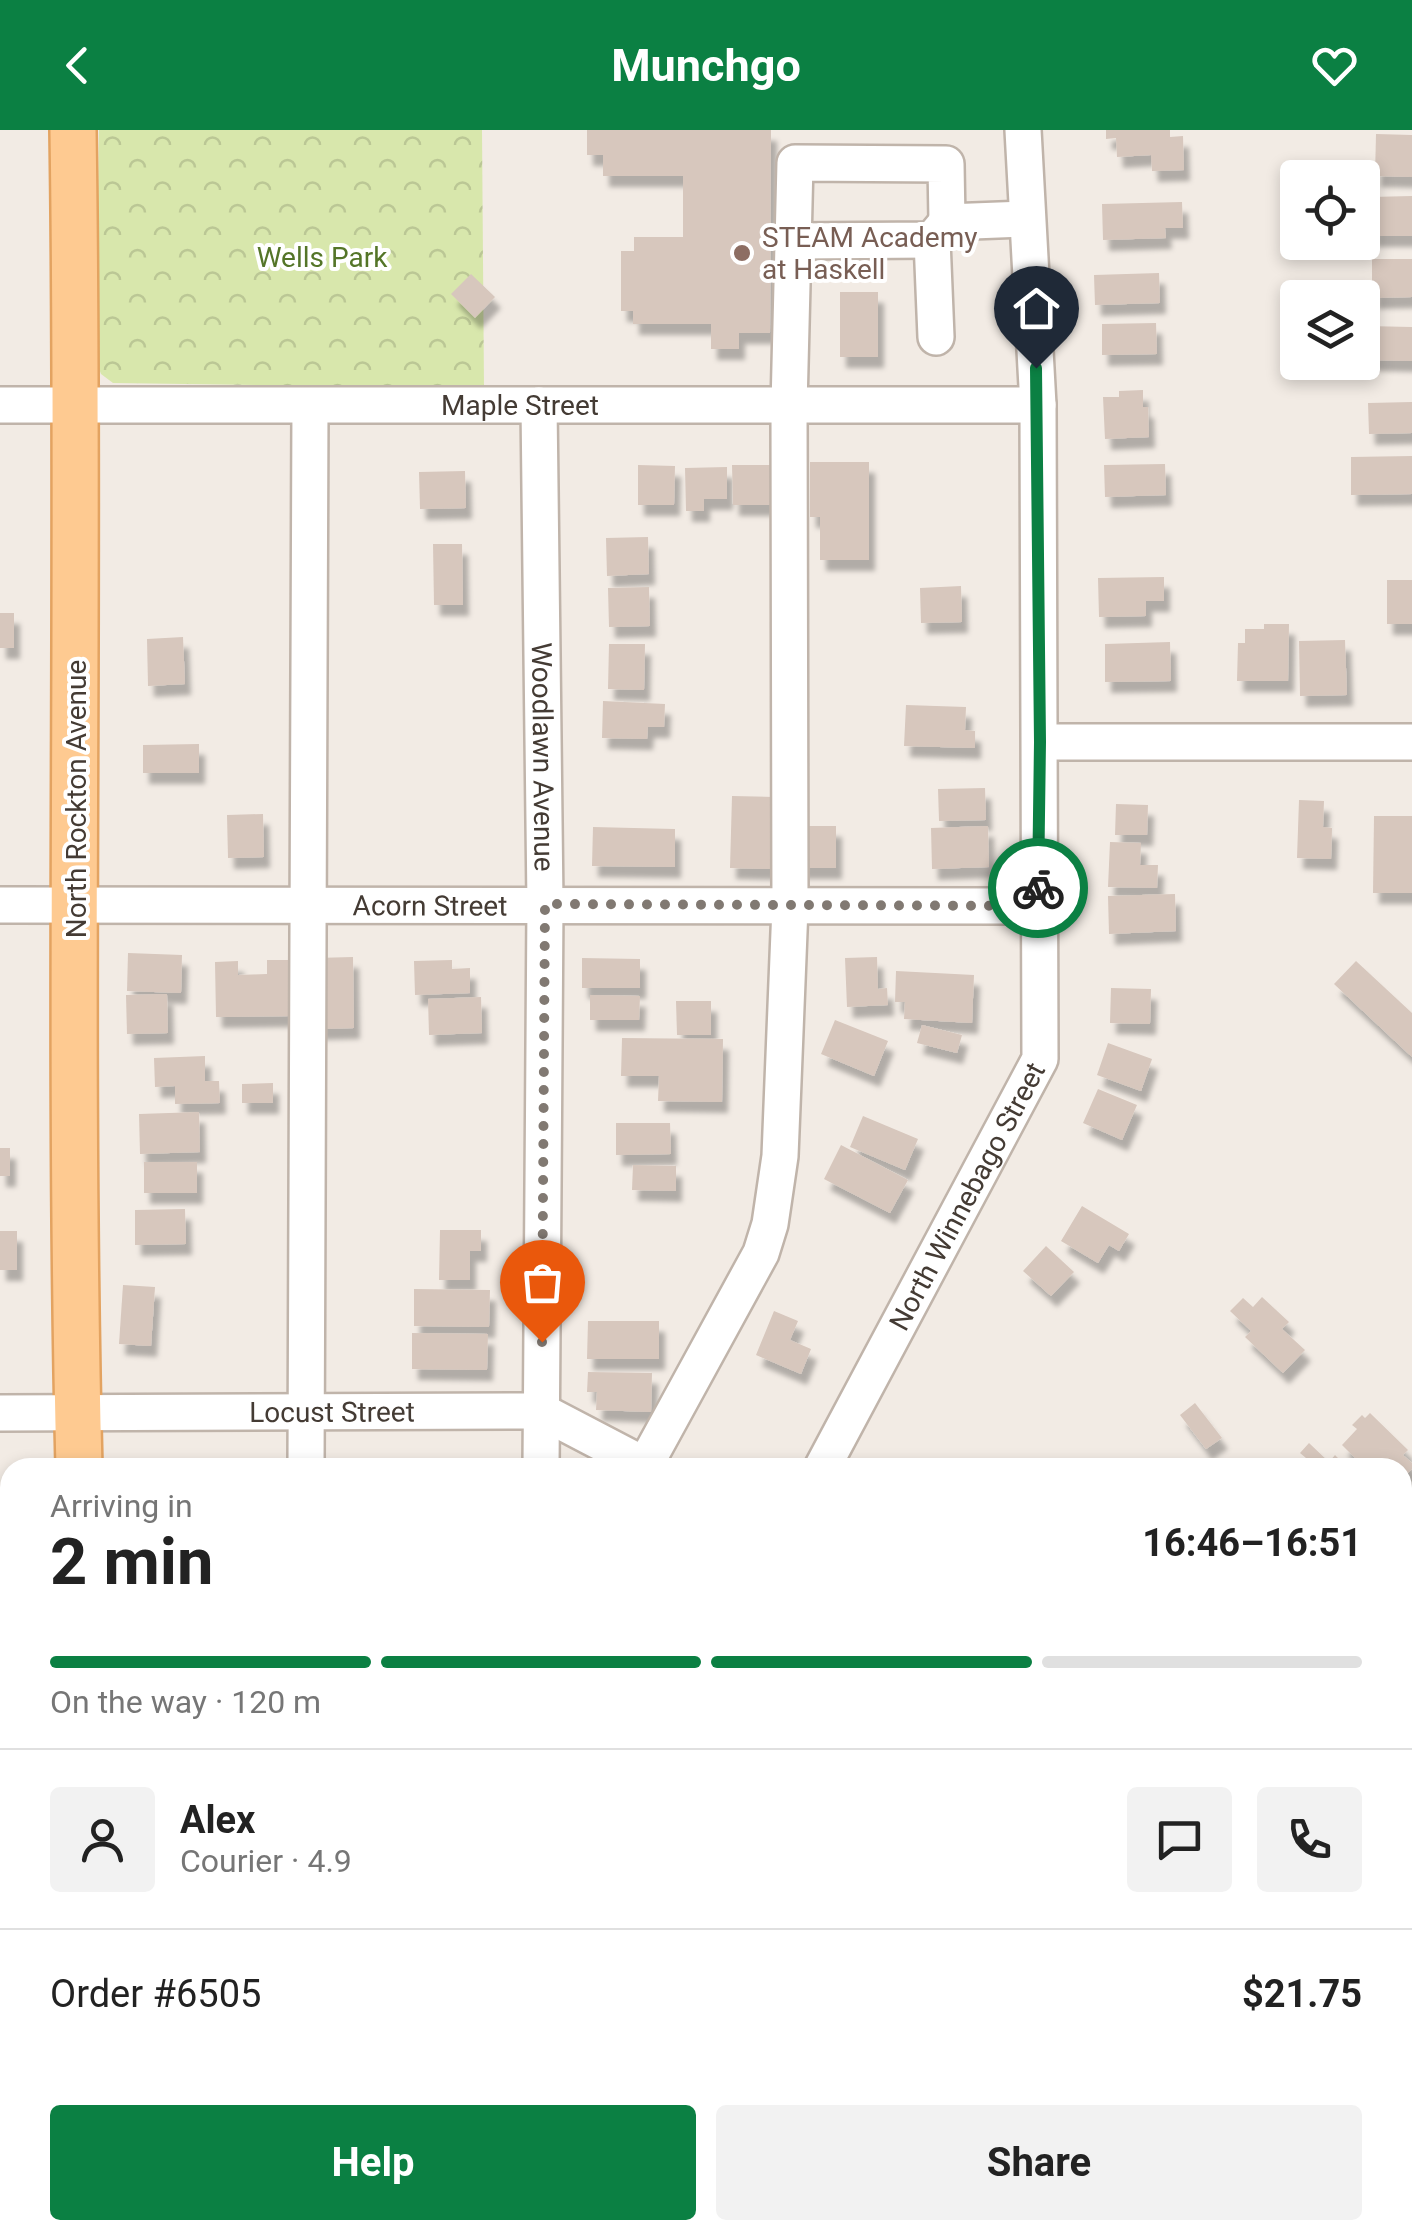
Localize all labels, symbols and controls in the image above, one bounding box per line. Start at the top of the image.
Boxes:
icon: back [50,38,105,93]
icon: heart [1307,38,1362,93]
text: Munchgo [611,39,801,92]
map controls [1280,160,1380,380]
button: locate [1280,160,1380,260]
place label: STEAM Academy at Haskell [762,221,978,286]
park label: Wells Park [257,241,388,274]
marker: STEAM Academy at Haskell [731,242,753,264]
pin [994,266,1079,369]
button: layers [1280,280,1380,380]
icon: home [1009,281,1064,336]
street label: Maple Street [441,389,599,422]
street label: Woodlawn Avenue [525,642,561,872]
street label: North Rockton Avenue [60,660,93,938]
courier [988,838,1088,938]
icon: bike [1011,861,1066,916]
street label: Acorn Street [353,889,507,922]
street label: North Winnebago Street [883,1057,1052,1336]
pin [500,1240,585,1343]
icon: bag [515,1255,570,1310]
street label: Locust Street [249,1395,415,1429]
text: Arriving in [50,1487,193,1525]
text: 16:46–16:51 [1142,1521,1362,1565]
text: 2 min [50,1524,213,1600]
text: On the way · 120 m [50,1683,321,1721]
button: person [50,1787,155,1892]
button: chat [1127,1787,1232,1892]
button: phone [1257,1787,1362,1892]
text: Alex [180,1798,255,1842]
text: Courier · 4.9 [180,1842,352,1880]
text: Order #6505 [50,1972,261,2016]
text: $21.75 [1242,1972,1362,2016]
button: Help [50,2105,696,2220]
button: Share [716,2105,1362,2220]

